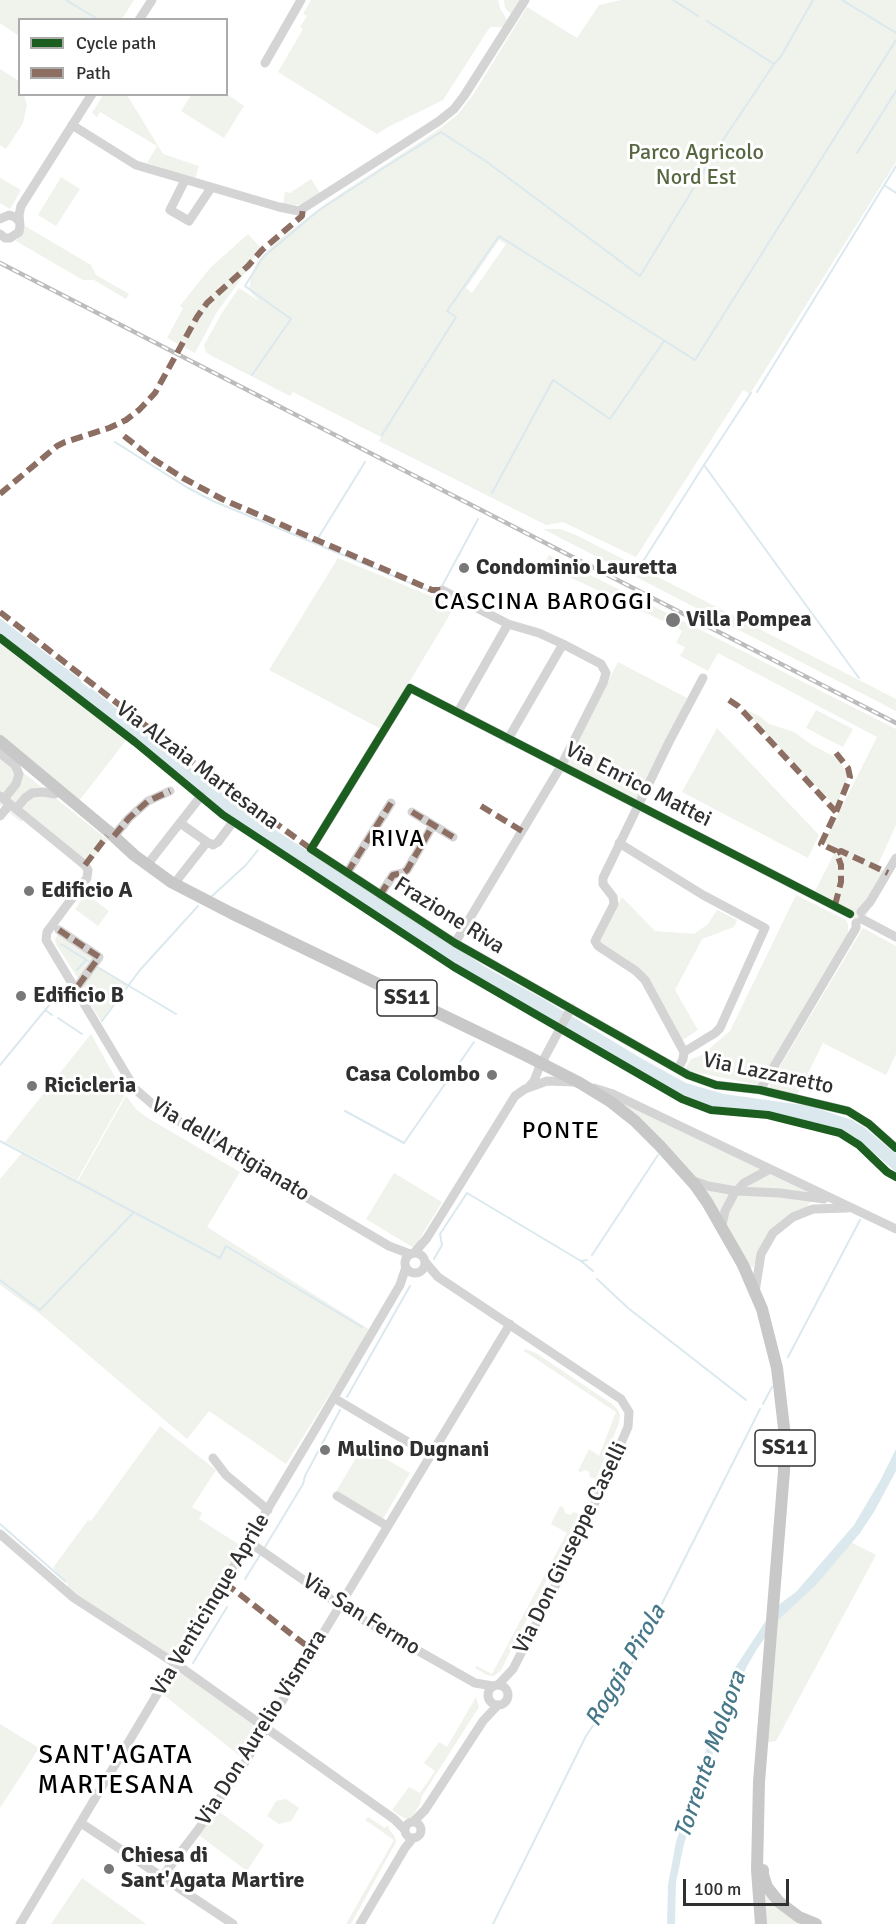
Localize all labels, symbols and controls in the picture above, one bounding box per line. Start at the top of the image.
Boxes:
legend [18,18,228,96]
text: Cycle path [76,32,156,54]
text: Path [76,62,111,84]
park label: Parco Agricolo Nord Est [628,140,764,192]
place label: Condominio Lauretta [476,555,677,581]
marker: Condominio Lauretta [457,561,471,575]
district label: CASCINA BAROGGI [434,589,654,617]
place label: Villa Pompea [686,607,811,633]
marker: Villa Pompea [664,611,682,629]
street label: Via Alzaia Martesana [110,696,284,836]
street label: Via Enrico Mattei [560,737,716,833]
district label: RIVA [371,826,425,854]
street label: Frazione Riva [389,872,509,960]
place label: Edificio A [41,878,133,904]
marker: Edificio A [22,884,36,898]
road number: SS11 [377,980,437,1016]
place label: Edificio B [33,983,124,1009]
marker: Edificio B [14,989,28,1003]
street label: Via Lazzaretto [700,1047,836,1101]
place label: Casa Colombo [346,1062,480,1088]
marker: Casa Colombo [485,1068,499,1082]
place label: Ricicleria [44,1073,136,1099]
marker: Ricicleria [25,1079,39,1093]
street label: Via dell'Artigianato [146,1092,314,1208]
district label: PONTE [522,1118,600,1146]
road number: SS11 [755,1430,815,1466]
place label: Mulino Dugnani [337,1437,489,1463]
street label: Via Don Giuseppe Caselli [508,1438,634,1658]
marker: Mulino Dugnani [318,1443,332,1457]
street label: Via Venticinque Aprile [146,1509,276,1701]
street label: Via San Fermo [297,1568,425,1662]
water label: Roggia Pirola [580,1600,672,1732]
street label: Via Don Aurelio Vismara [191,1625,333,1831]
water label: Torrente Molgora [669,1668,753,1842]
district label: SANT'AGATA MARTESANA [37,1740,195,1802]
place label: Chiesa di Sant'Agata Martire [121,1843,304,1894]
marker: Chiesa di Sant'Agata Martire [102,1862,116,1876]
scale bar [686,1867,792,1905]
text: 100 m [694,1878,741,1900]

